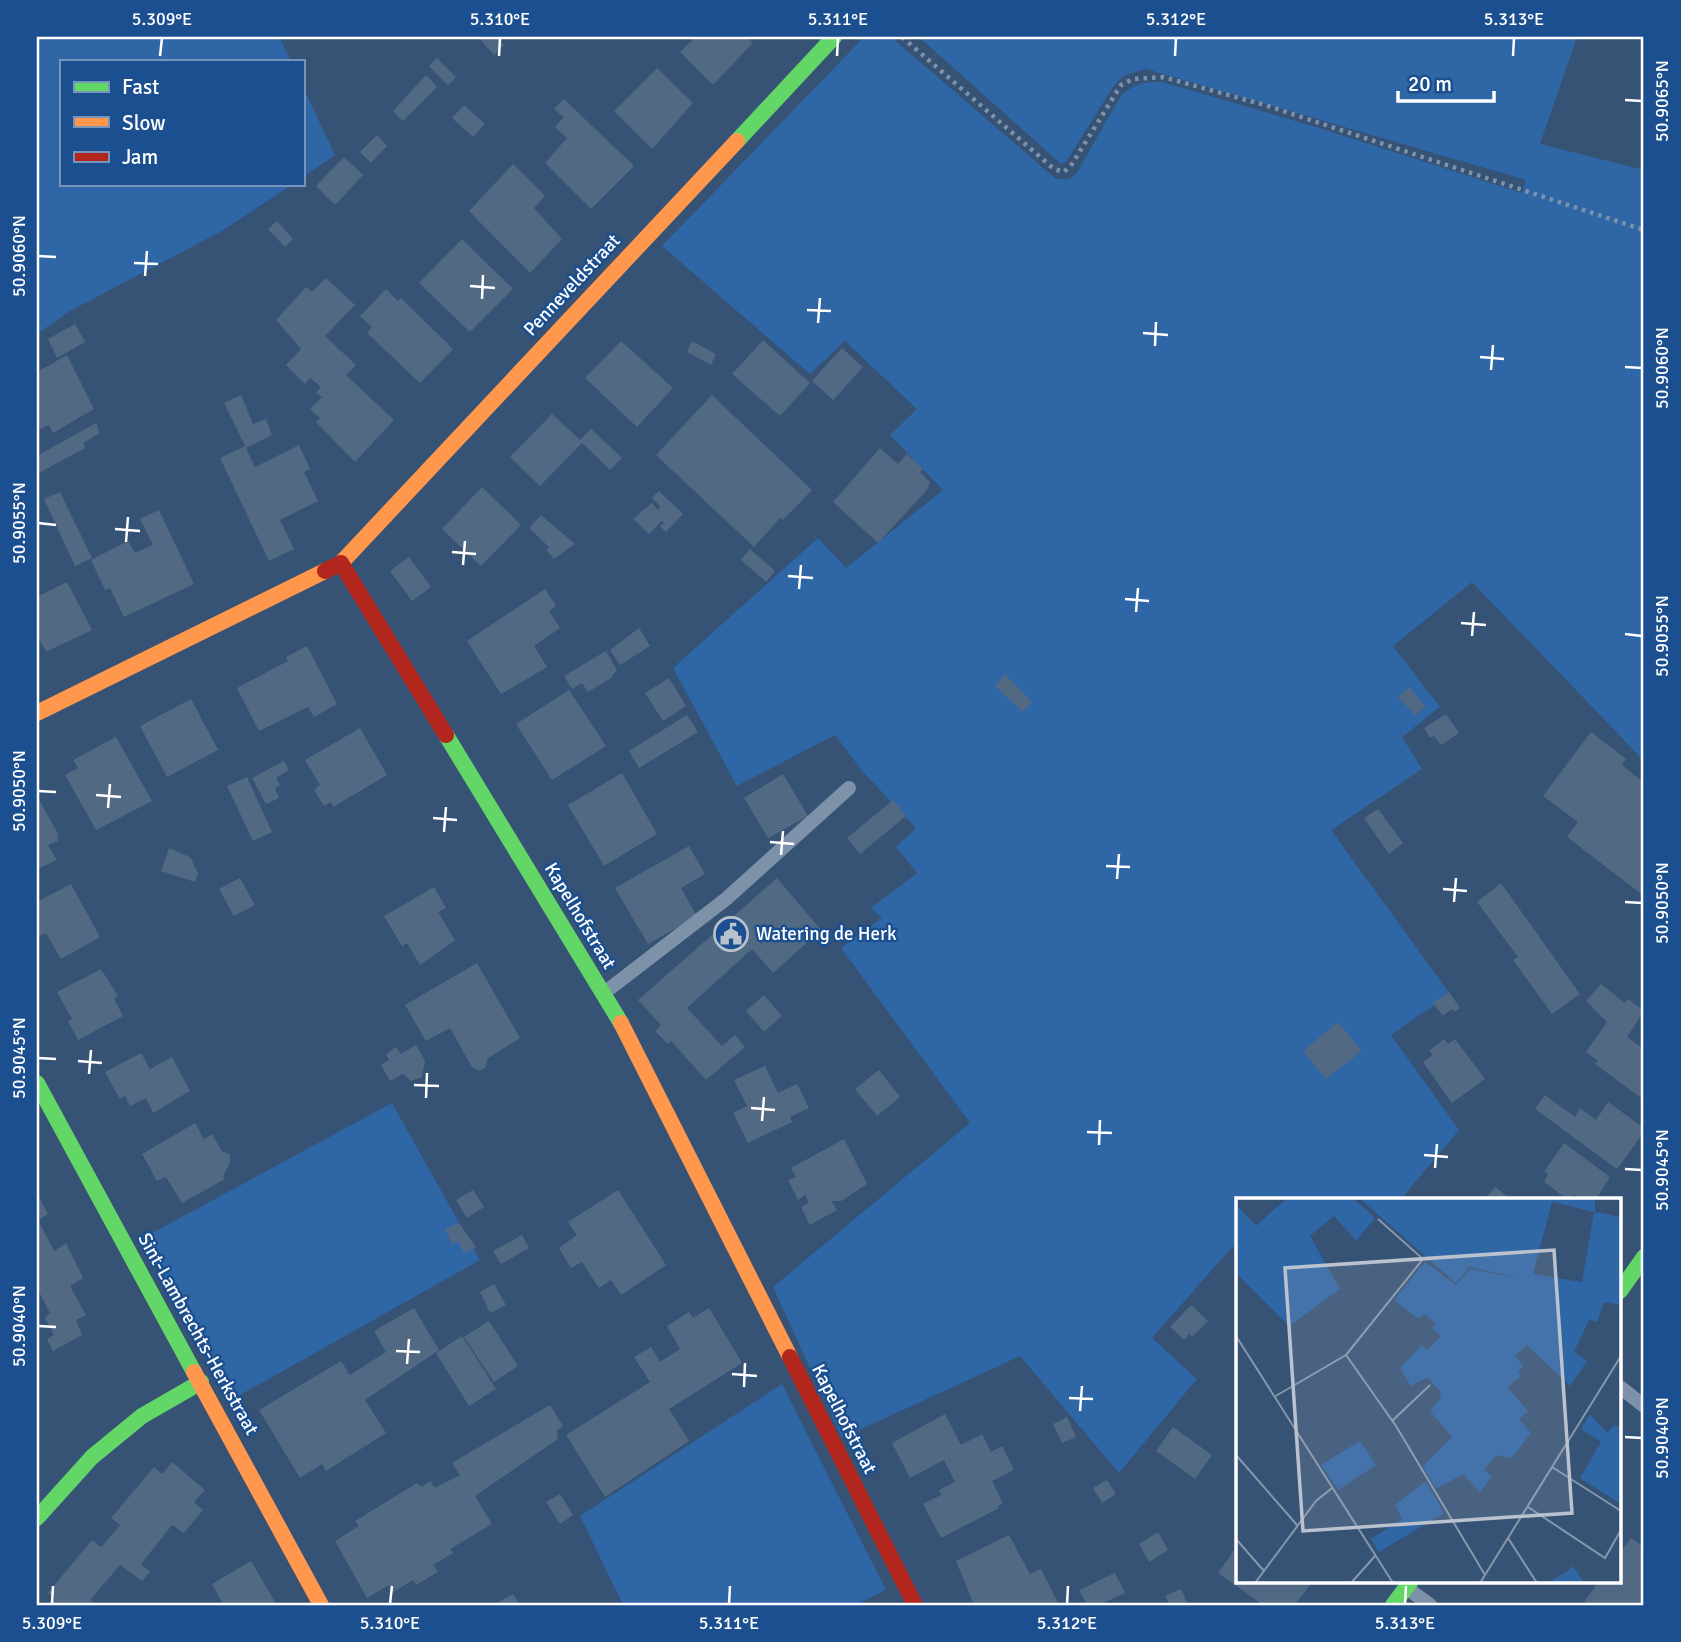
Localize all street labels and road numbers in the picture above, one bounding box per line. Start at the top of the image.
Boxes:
street label: Penneveldstraat [519,229,626,341]
street label: Kapelhofstraat [539,858,621,974]
street label: Sint-Lambrechts-Herkstraat [132,1229,264,1440]
street label: Kapelhofstraat [806,1360,882,1478]

